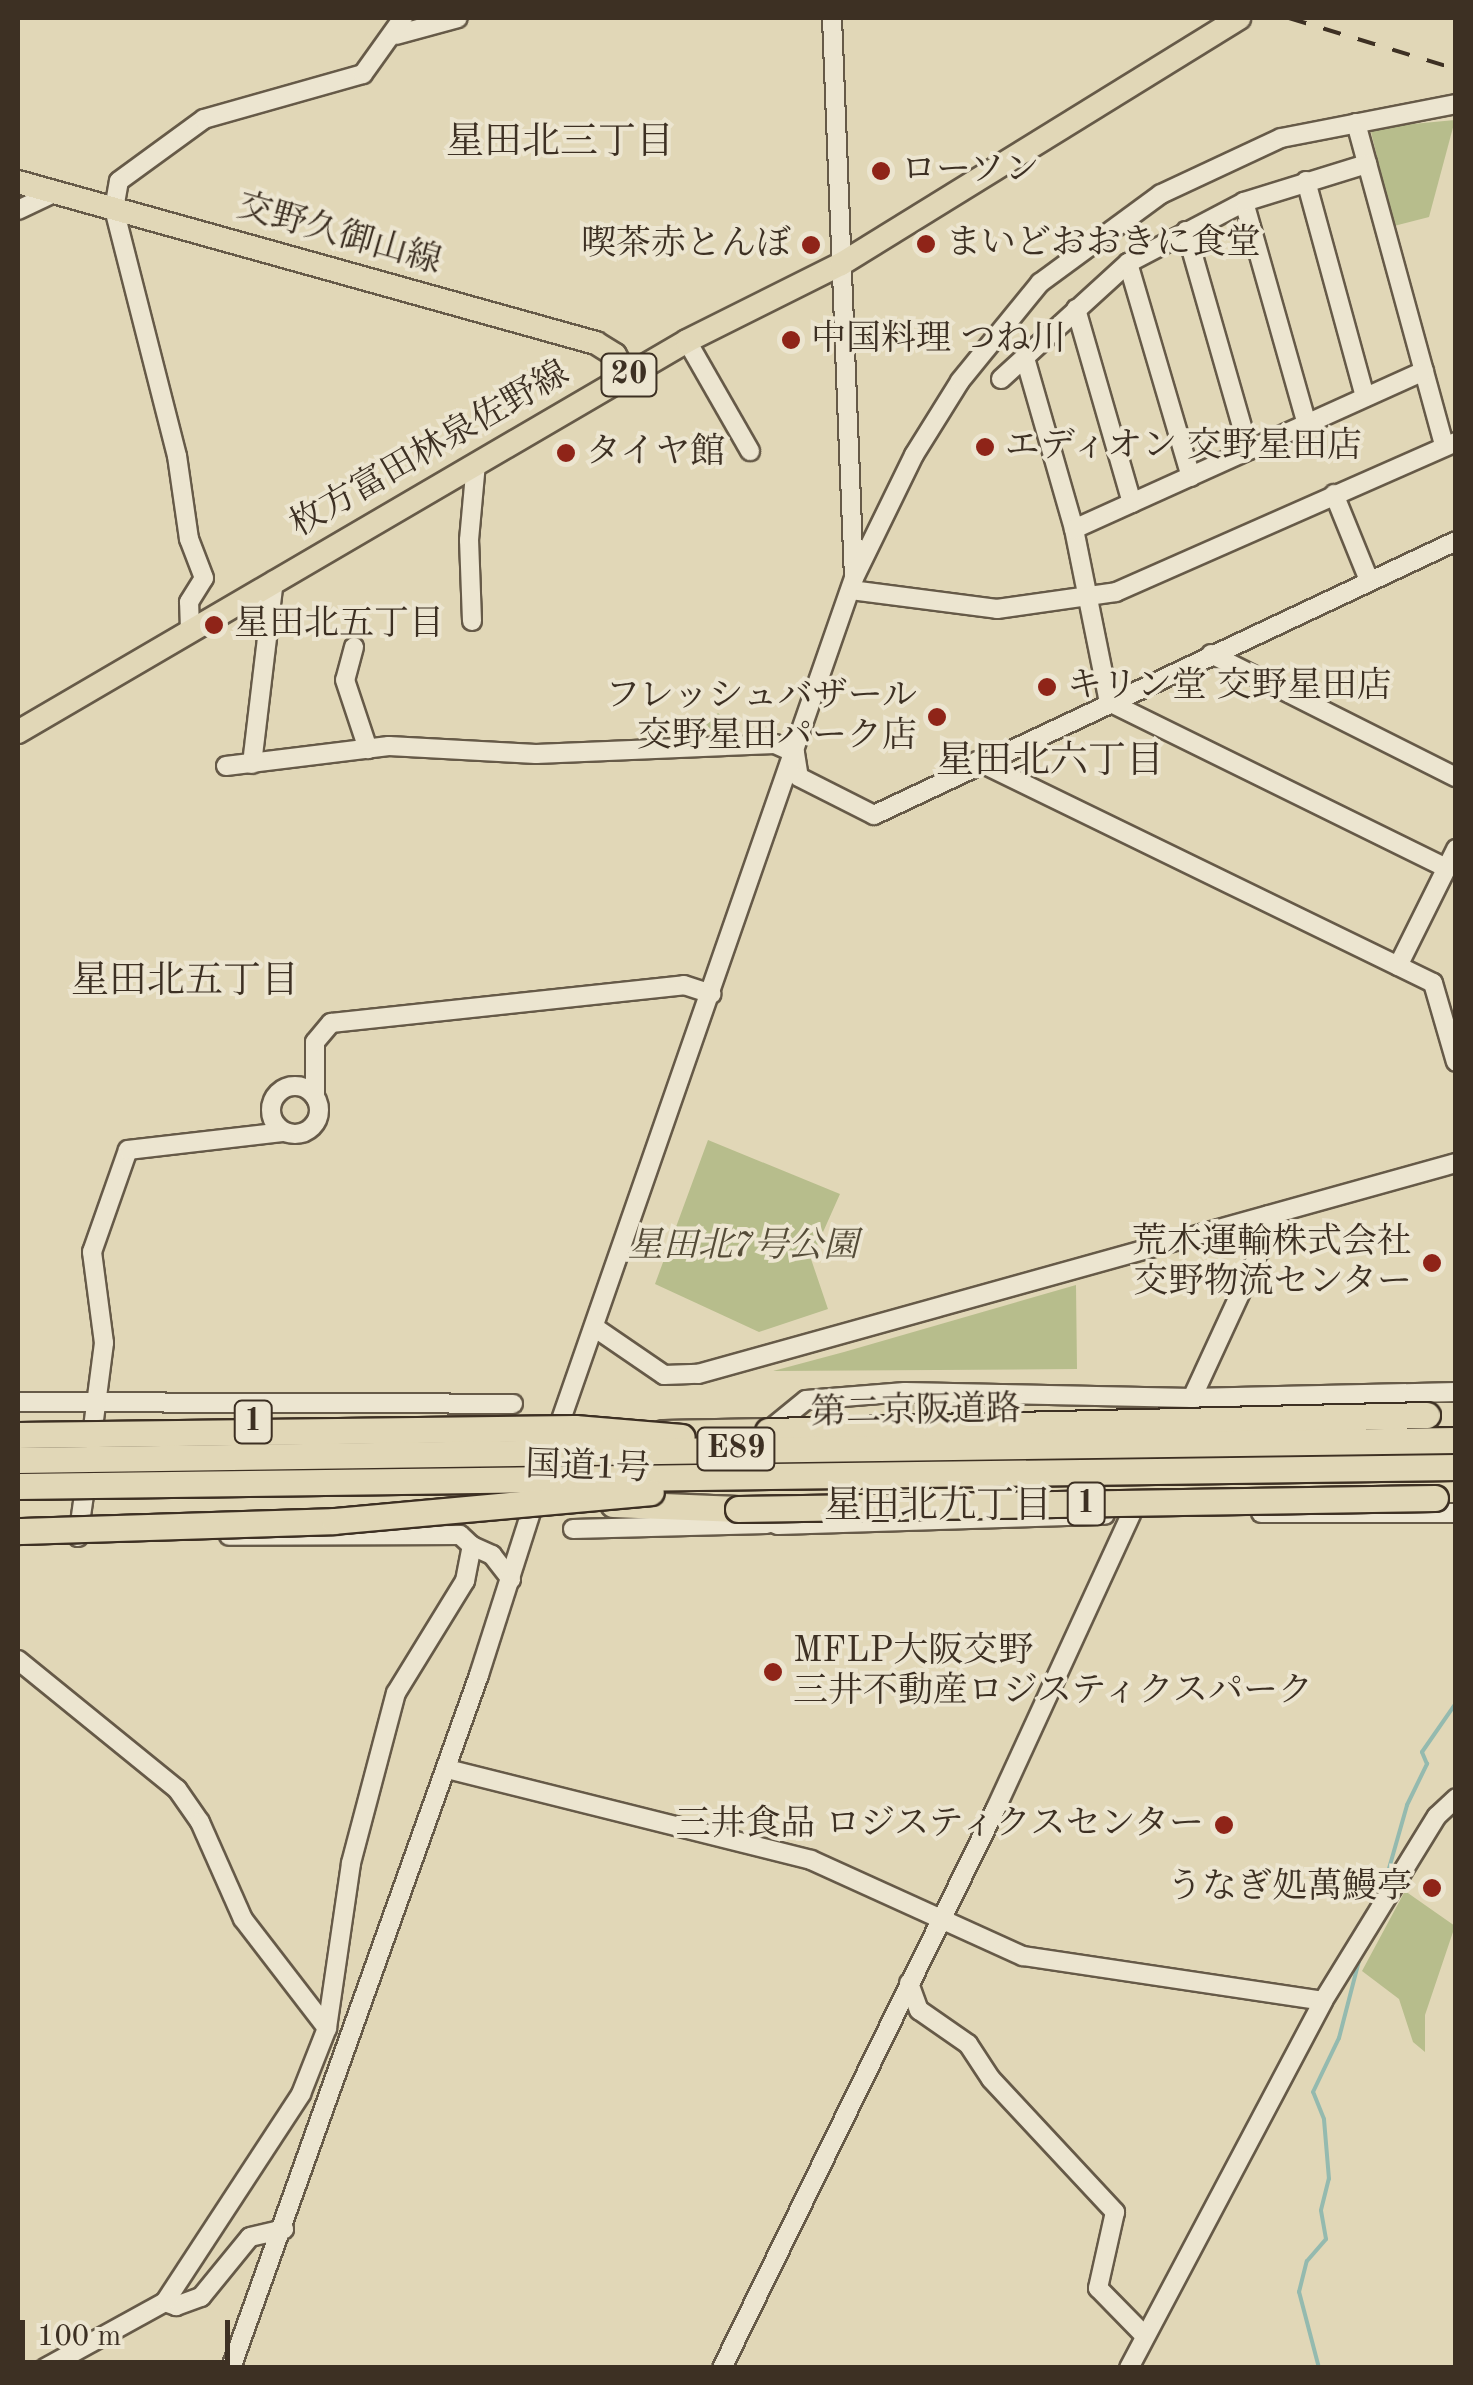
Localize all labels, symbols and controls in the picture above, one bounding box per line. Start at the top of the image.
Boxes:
district label: 星田北三丁目 [446,121,674,167]
place label: ローソン [901,150,1041,192]
marker: ローソン [870,160,892,182]
street label: 交野久御山線 [232,186,446,284]
place label: まいどおおきに食堂 [946,223,1261,265]
place label: 喫茶赤とんぼ [581,224,791,266]
marker: まいどおおきに食堂 [915,233,937,255]
marker: 喫茶赤とんぼ [800,234,822,256]
place label: 中国料理 つね川 [811,319,1066,361]
marker: 中国料理 つね川 [780,329,802,351]
road number: 20 [599,348,659,402]
street label: 枚方富田林泉佐野線 [283,353,577,547]
place label: エディオン 交野星田店 [1005,426,1365,468]
place label: タイヤ館 [586,432,726,474]
marker: エディオン 交野星田店 [974,436,996,458]
marker: タイヤ館 [555,442,577,464]
place label: 星田北五丁目 [234,604,444,646]
marker: 星田北五丁目 [203,614,225,636]
place label: キリン堂 交野星田店 [1067,666,1392,708]
place label: フレッシュバザール 交野星田パーク店 [602,676,917,758]
marker: キリン堂 交野星田店 [1036,676,1058,698]
marker: フレッシュバザール 交野星田パーク店 [926,706,948,728]
district label: 星田北六丁目 [936,740,1164,786]
district label: 星田北五丁目 [71,960,299,1006]
place label: 荒木運輸株式会社 交野物流センター [1132,1222,1412,1304]
park label: 星田北7号公園 [628,1226,858,1268]
marker: 荒木運輸株式会社 交野物流センター [1421,1252,1443,1274]
street label: 第二京阪道路 [811,1389,1021,1435]
road number: 1 [233,1395,273,1449]
road number: E89 [696,1422,776,1476]
street label: 国道1号 [525,1445,651,1491]
road number: 1 [1066,1477,1106,1531]
district label: 星田北九丁目 [824,1485,1052,1531]
place label: MFLP大阪交野 三井不動産ロジスティクスパーク [793,1631,1318,1713]
marker: MFLP大阪交野 三井不動産ロジスティクスパーク [762,1661,784,1683]
place label: 三井食品 ロジスティクスセンター [669,1804,1204,1846]
marker: 三井食品 ロジスティクスセンター [1213,1814,1235,1836]
place label: うなぎ処萬鰻亭 [1167,1867,1412,1909]
marker: うなぎ処萬鰻亭 [1421,1877,1443,1899]
scale bar [25,2300,235,2362]
text: 100 m [37,2322,121,2352]

